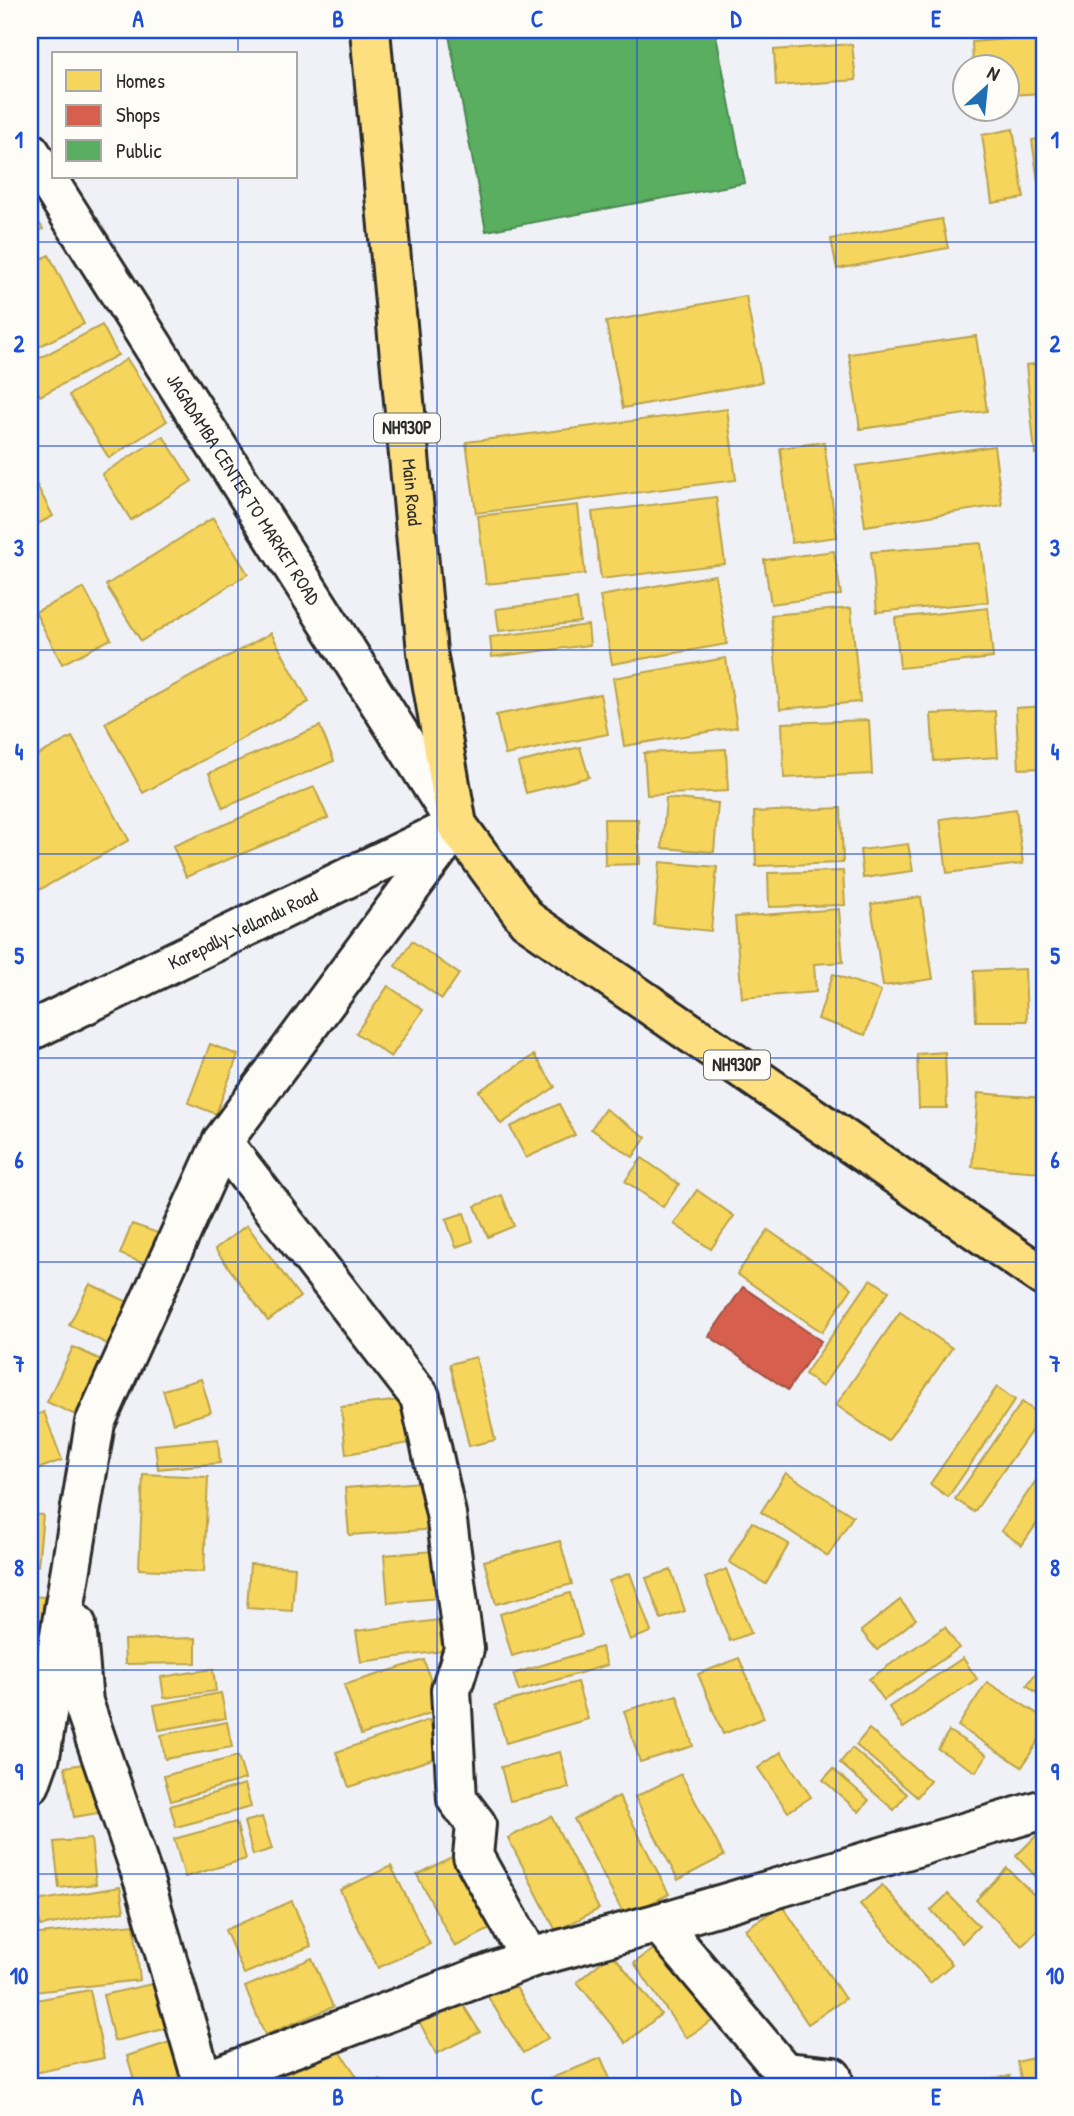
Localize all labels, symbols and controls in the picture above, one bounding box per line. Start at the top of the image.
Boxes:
text: A [132,3,144,34]
text: B [332,3,344,34]
text: C [531,3,543,34]
text: D [731,3,743,34]
text: E [931,3,942,34]
legend [52,52,298,178]
north arrow [951,52,1021,122]
text: N [983,59,1004,87]
text: Homes [116,66,165,95]
text: Shops [116,100,160,129]
text: 1 [15,124,23,155]
text: 1 [1051,124,1059,155]
text: Public [116,136,162,165]
text: 2 [14,328,25,359]
text: 2 [1050,328,1061,359]
street label: JAGADAMBA CENTER TO MARKET ROAD [161,368,327,610]
road number: NH930P [374,414,440,442]
street label: Main Road [396,457,428,527]
text: 3 [14,532,24,563]
text: 3 [1050,532,1060,563]
text: 4 [15,736,24,767]
text: 4 [1051,736,1060,767]
street label: Karepally-Yellandu Road [164,881,322,975]
text: 5 [14,940,24,971]
text: 5 [1050,940,1060,971]
road number: NH930P [704,1050,770,1080]
text: 6 [14,1144,24,1175]
text: 6 [1050,1144,1060,1175]
text: 7 [12,1348,25,1379]
text: 7 [1048,1348,1061,1379]
text: 8 [14,1552,24,1583]
text: 8 [1050,1552,1060,1583]
text: 9 [15,1756,24,1787]
text: 9 [1051,1756,1060,1787]
text: 10 [10,1960,28,1991]
text: 10 [1046,1960,1064,1991]
text: A [132,2081,144,2112]
text: B [332,2081,344,2112]
text: C [531,2081,543,2112]
text: D [731,2081,743,2112]
text: E [931,2081,942,2112]

